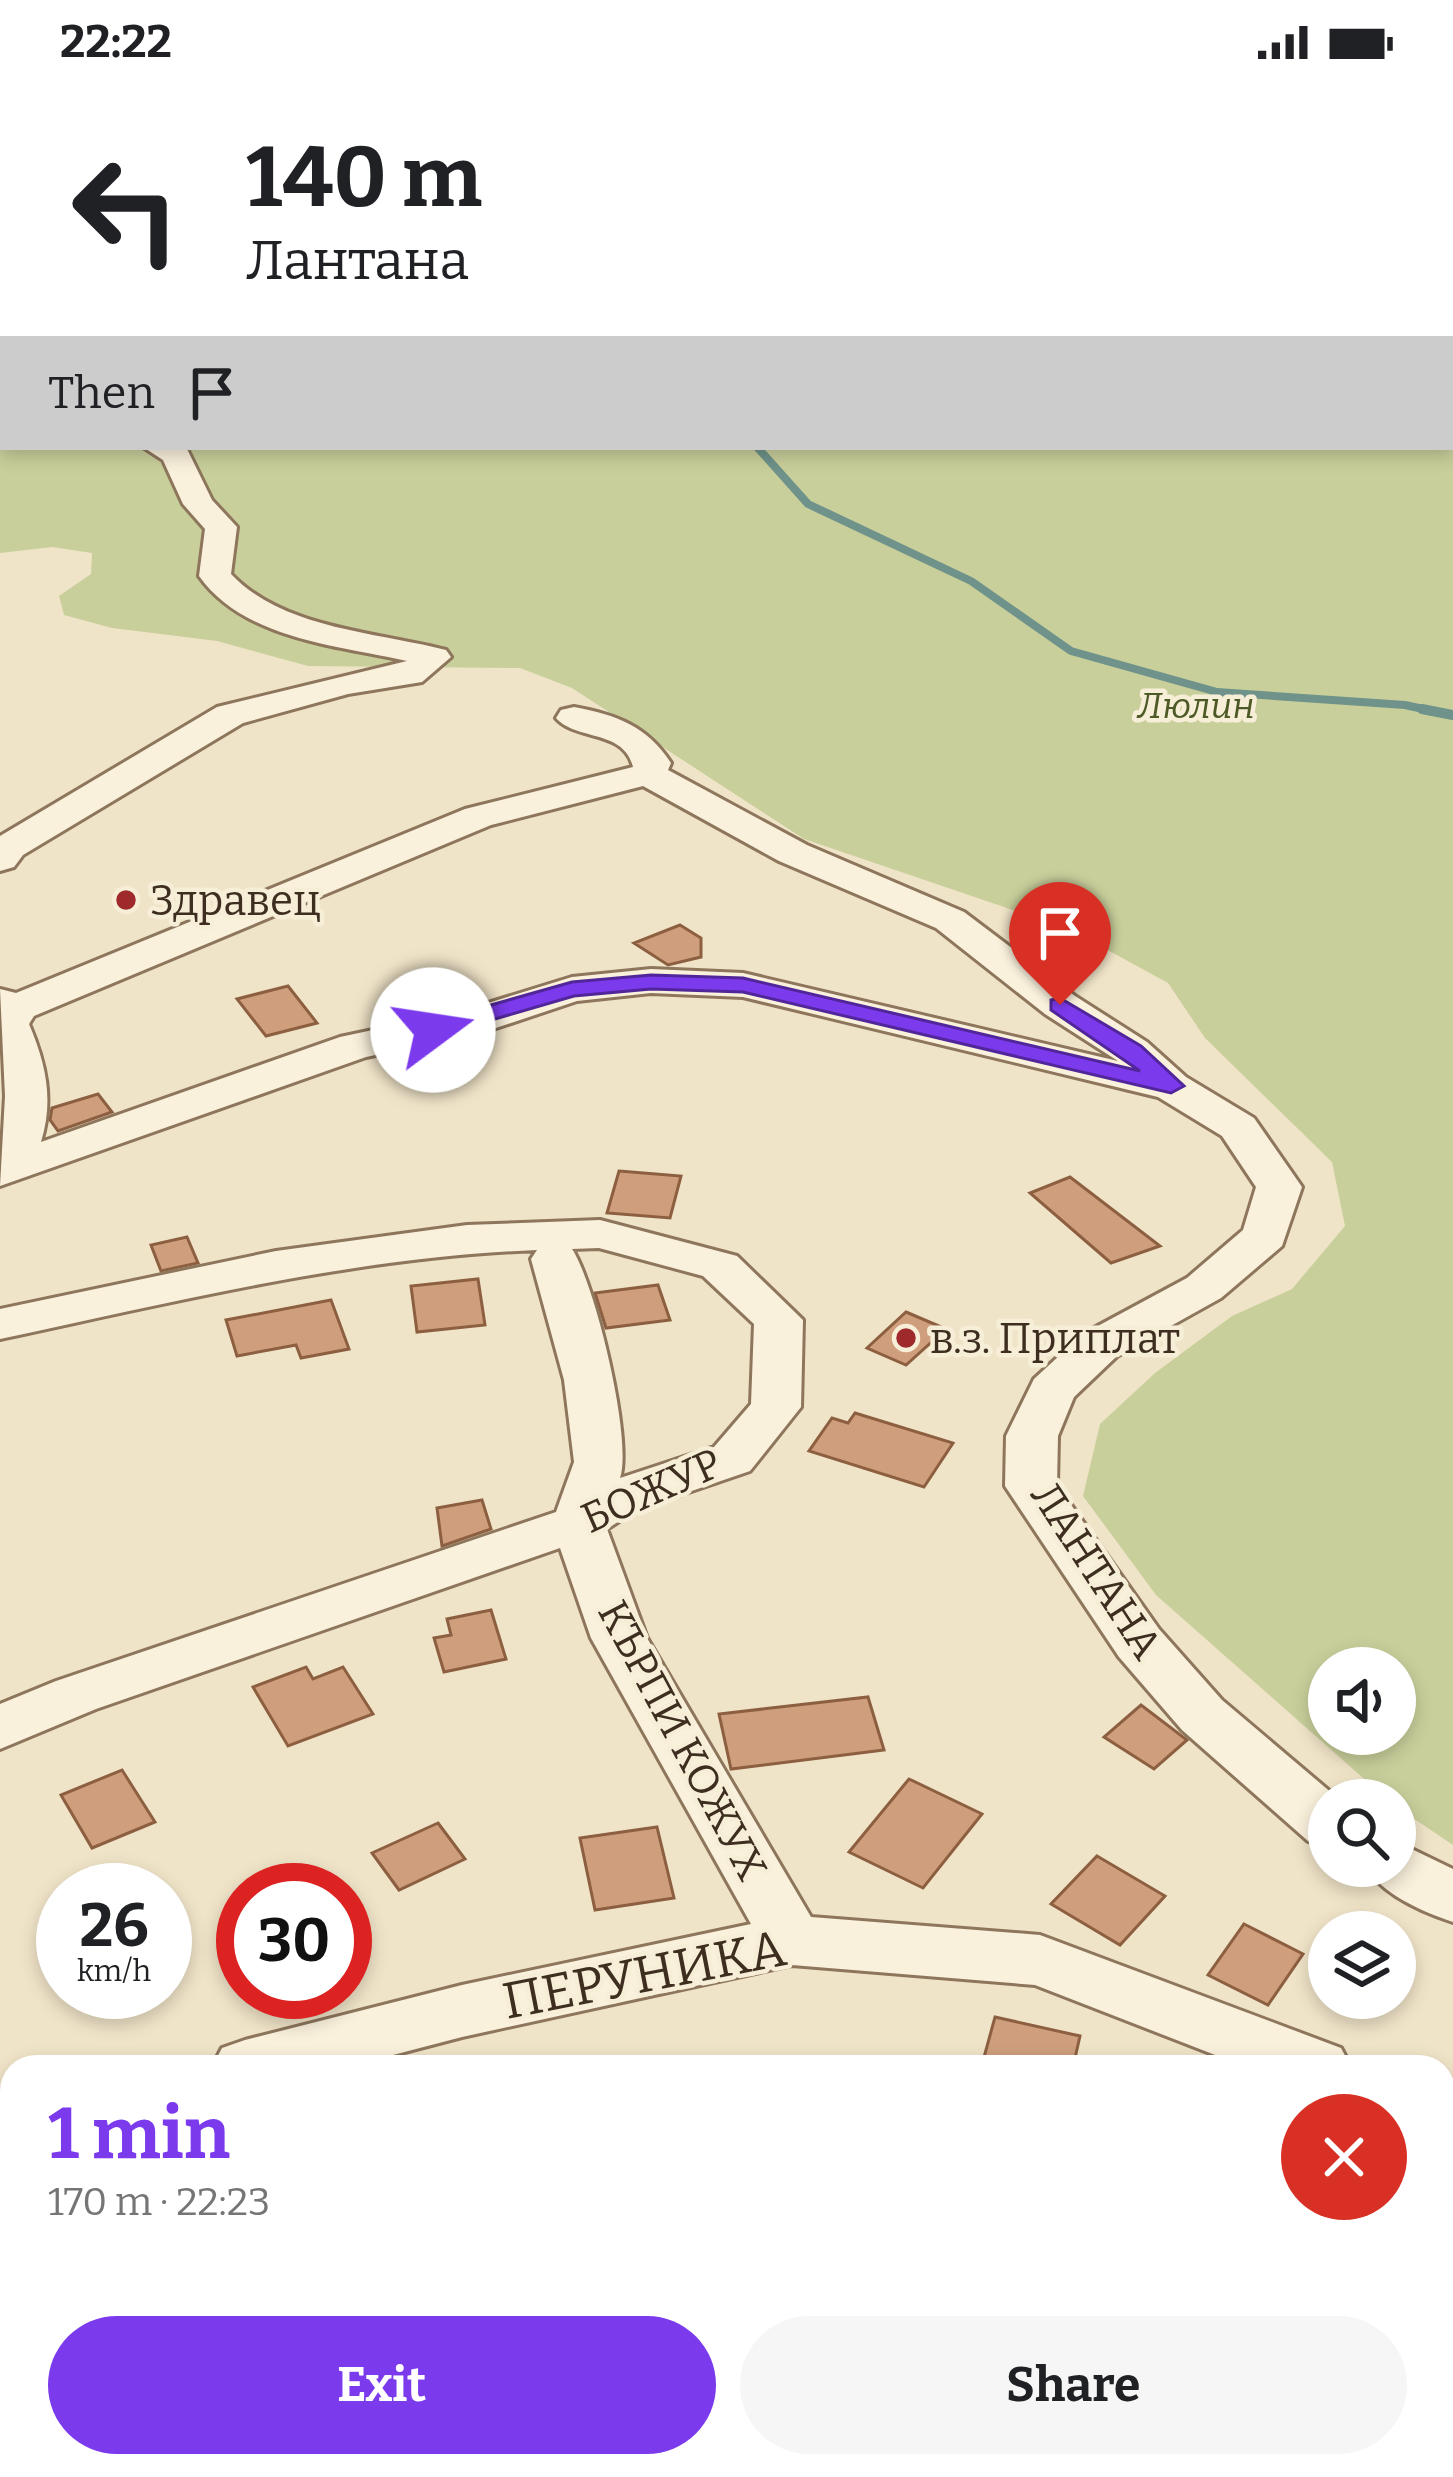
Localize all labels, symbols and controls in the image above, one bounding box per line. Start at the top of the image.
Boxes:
text: 22:22 [60,15,172,69]
text: 140 m [246,127,482,228]
icon: left [48,132,204,288]
text: Лантана [246,229,469,293]
icon: arrive [179,360,245,426]
text: Then [48,366,155,420]
park label: Люлин [1135,684,1255,728]
place label: Здравец [150,876,321,926]
pin [1009,882,1111,1005]
marker: Здравец [113,887,139,913]
icon: arrive [1027,900,1093,966]
position arrow [370,967,496,1093]
place label: в.з. Приплат [930,1314,1180,1364]
marker: в.з. Приплат [893,1325,919,1351]
street label: БОЖУР [574,1438,729,1544]
street label: ЛАНТАНА [1020,1473,1172,1669]
street label: КЪРПИ КОЖУХ [587,1592,777,1889]
map controls [1308,1647,1416,2019]
button: sound [1308,1647,1416,1755]
button: search [1308,1779,1416,1887]
speed limit sign: 30 [216,1863,372,2019]
text: 26 [79,1890,149,1962]
button: layers [1308,1911,1416,2019]
street label: ПЕРУНИКА [498,1917,791,2033]
text: km/h [77,1953,151,1989]
text: 1 min [48,2091,230,2177]
button: close [1281,2094,1407,2220]
text: 170 m · 22:23 [48,2179,270,2225]
button: Exit [48,2316,716,2454]
button: Share [740,2316,1407,2454]

